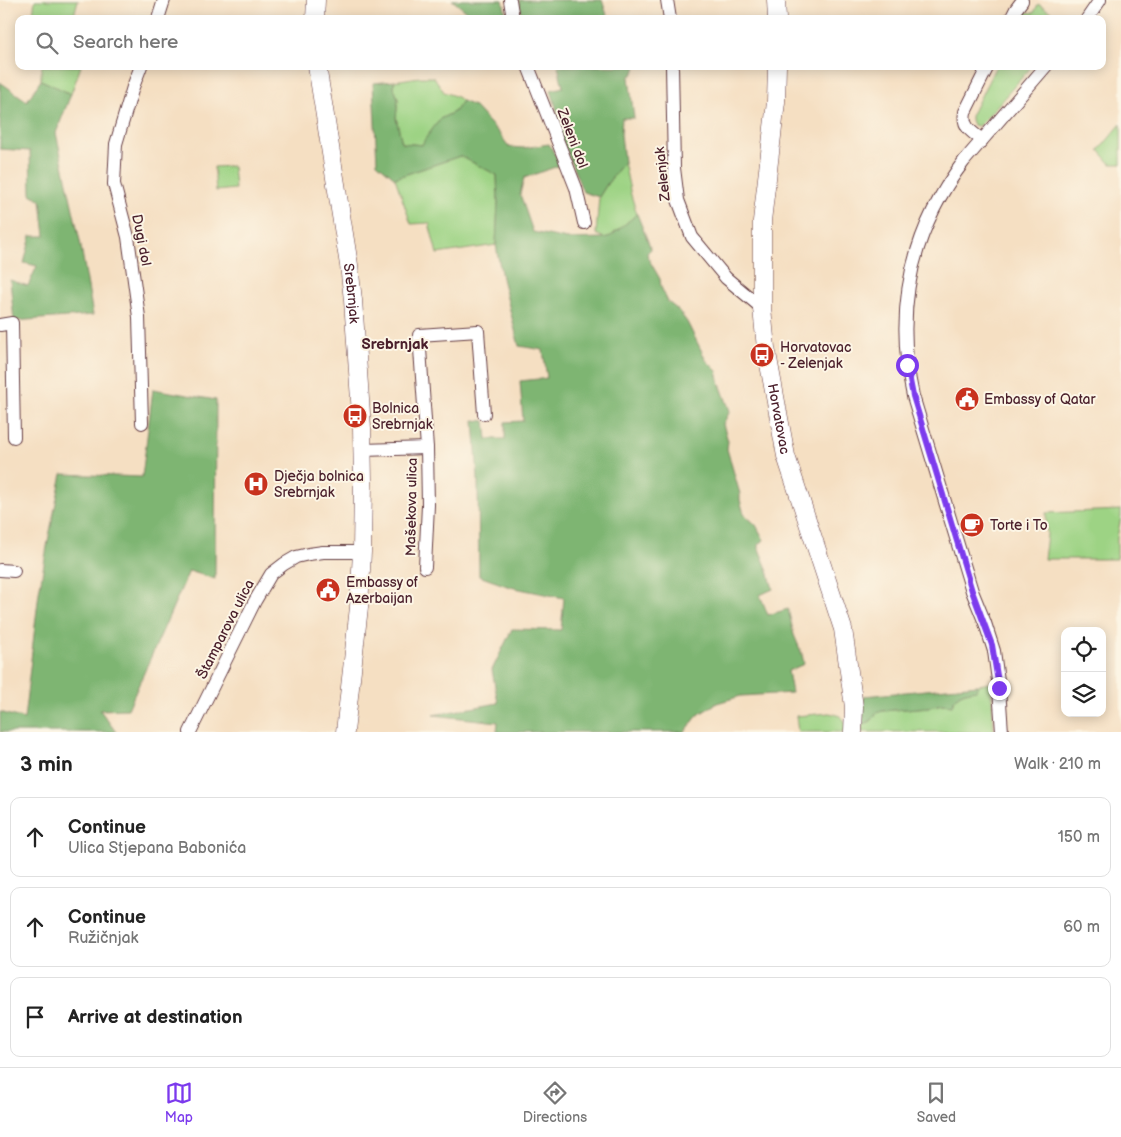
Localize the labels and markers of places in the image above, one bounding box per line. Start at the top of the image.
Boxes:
place label: Horvatovac - Zelenjak [780,339,851,372]
bus stop icon: Horvatovac - Zelenjak [749,342,775,368]
public building icon: Embassy of Qatar [954,386,980,412]
place label: Embassy of Qatar [984,391,1097,408]
place label: Bolnica Srebrnjak [372,400,433,433]
bus stop icon: Bolnica Srebrnjak [342,403,368,429]
place label: Dječja bolnica Srebrnjak [274,468,364,501]
hospital icon: Dječja bolnica Srebrnjak [243,471,269,497]
cafe icon: Torte i To [959,512,985,538]
place label: Torte i To [990,517,1048,534]
place label: Embassy of Azerbaijan [346,574,419,607]
public building icon: Embassy of Azerbaijan [315,577,341,603]

